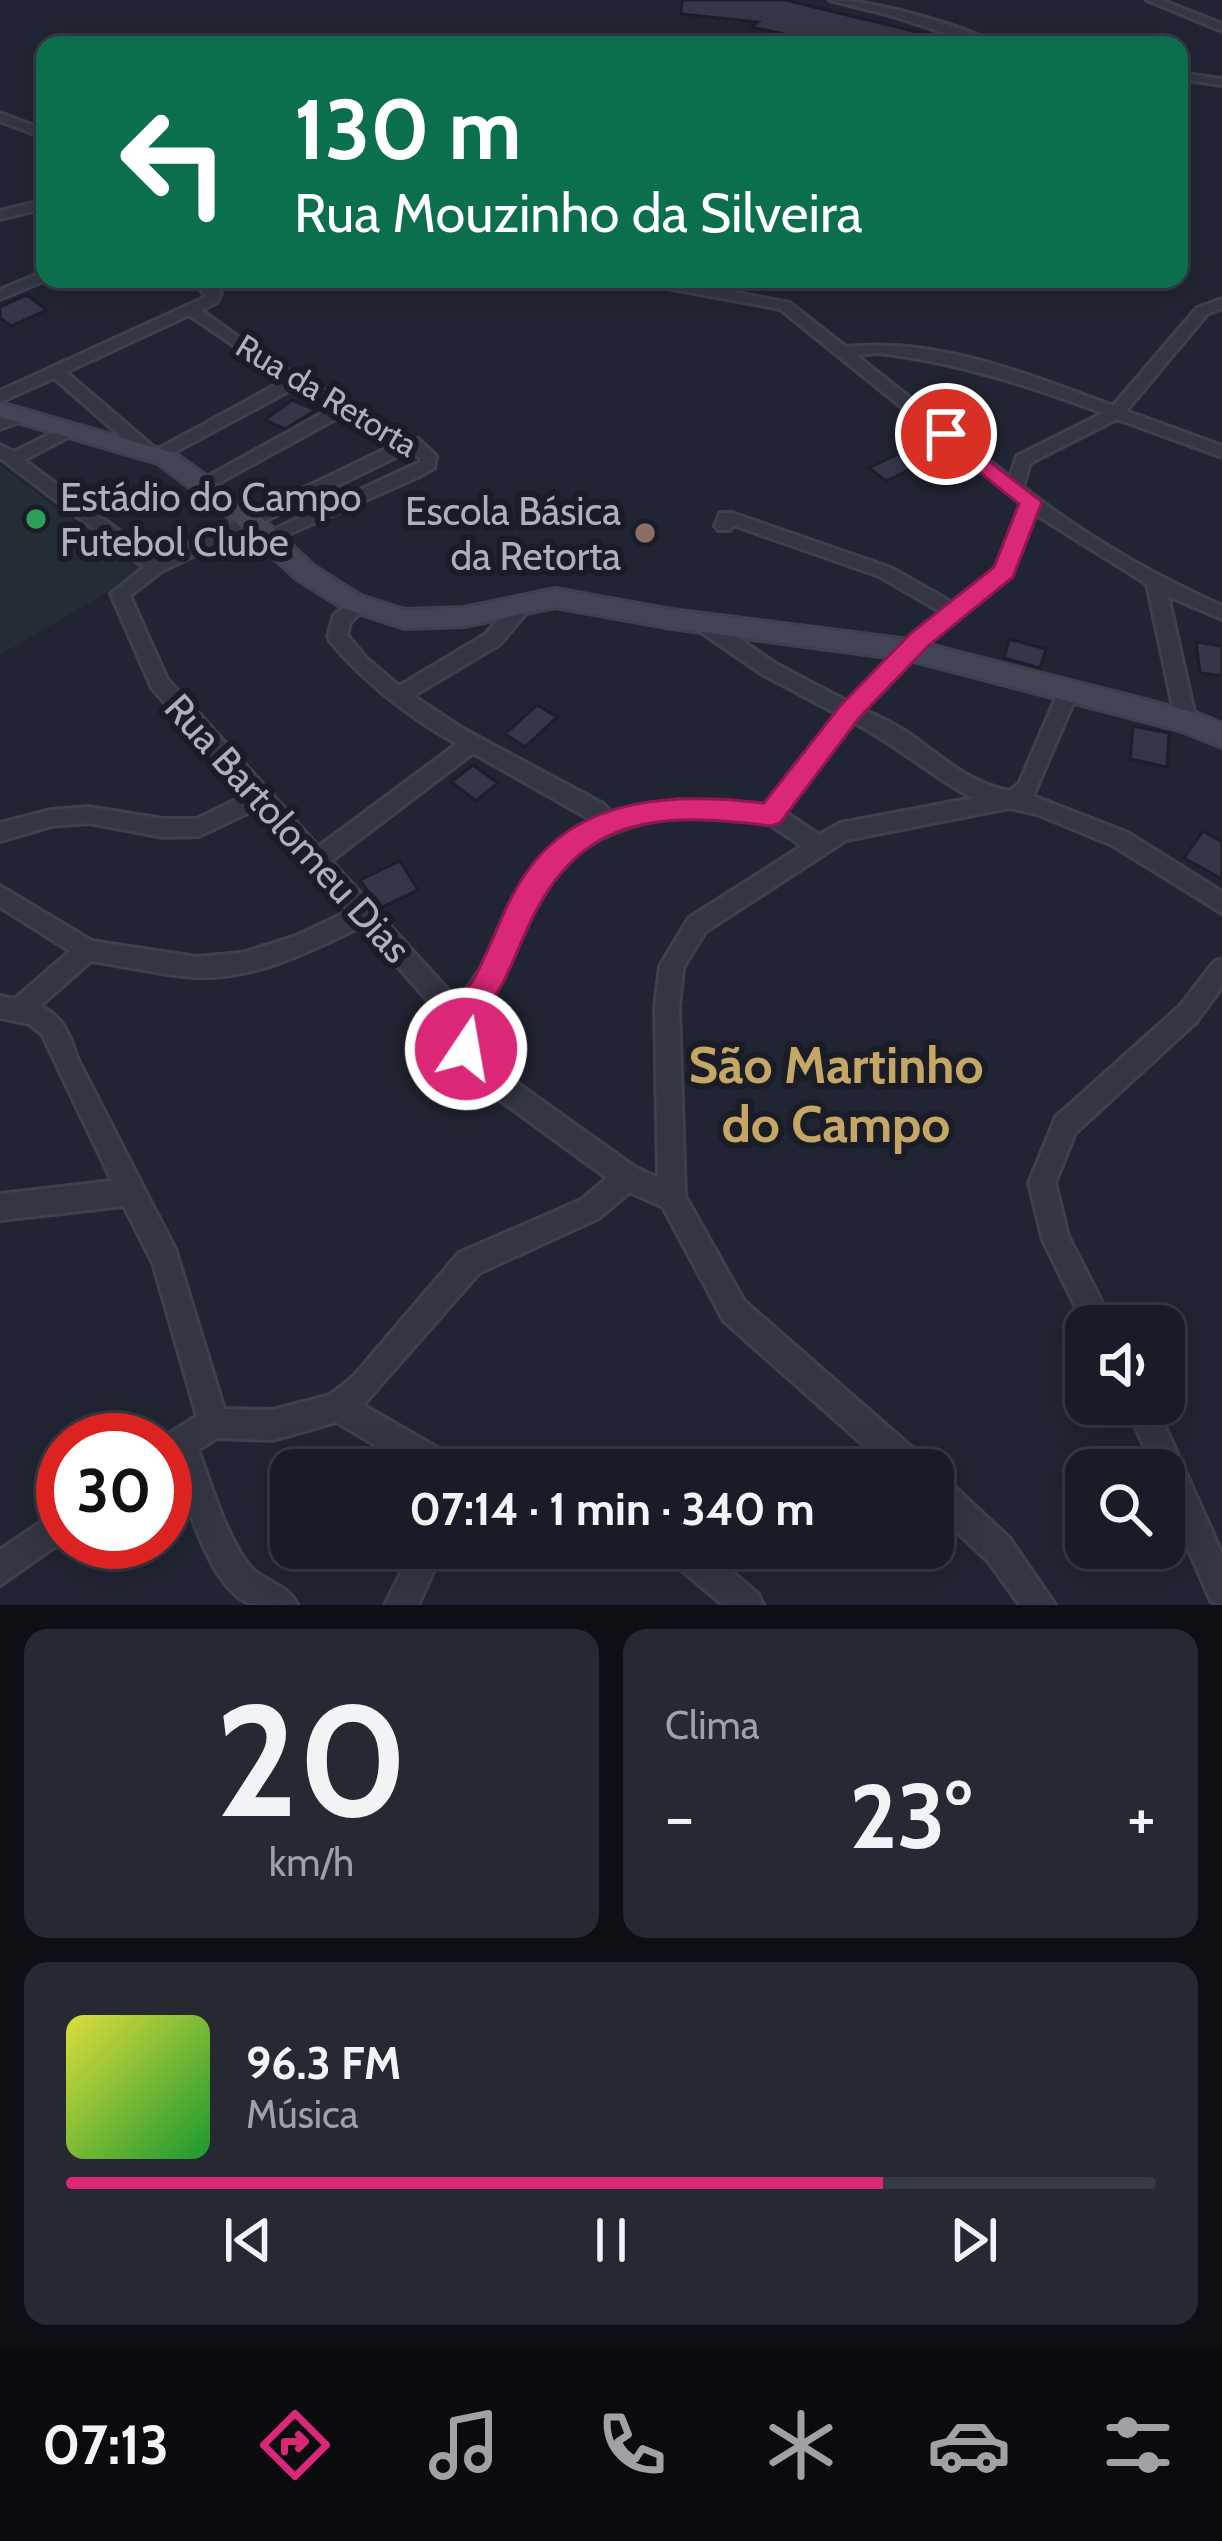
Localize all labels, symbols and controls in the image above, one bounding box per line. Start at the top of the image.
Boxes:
text: 130 m [294,78,521,180]
icon: left [96,84,252,240]
text: Rua Mouzinho da Silveira [294,180,863,246]
street label: Rua da Retorta [229,325,425,465]
pin [895,383,997,485]
icon: arrive [913,401,979,467]
place label: Estádio do Campo Futebol Clube [60,473,362,566]
place label: Escola Básica da Retorta [405,487,621,580]
marker: Estádio do Campo Futebol Clube [23,506,49,532]
marker: Escola Básica da Retorta [632,520,658,546]
street label: Rua Bartolomeu Dias [155,684,421,972]
position arrow [403,986,529,1112]
district label: São Martinho do Campo [688,1034,984,1155]
map controls [1065,1305,1185,1569]
button: sound [1065,1305,1185,1425]
speed limit sign: 30 [36,1413,192,1569]
button: search [1065,1449,1185,1569]
text: 07:14 · 1 min · 340 m [409,1482,815,1536]
text: 20 [215,1665,408,1855]
text: Clima [665,1701,759,1749]
text: 23° [849,1761,972,1871]
text: − [665,1776,694,1857]
text: + [1127,1776,1156,1857]
text: km/h [269,1838,354,1886]
text: 96.3 FM [246,2036,401,2090]
text: Música [246,2090,358,2138]
icon: previous [215,2207,281,2273]
icon: pause [578,2207,644,2273]
icon: next [941,2207,1007,2273]
icon: directions [253,2403,337,2487]
icon: music [422,2403,506,2487]
icon: phone [590,2403,674,2487]
icon: climate [759,2403,843,2487]
icon: car [927,2403,1011,2487]
icon: filters [1096,2403,1180,2487]
text: 07:13 [42,2412,169,2478]

